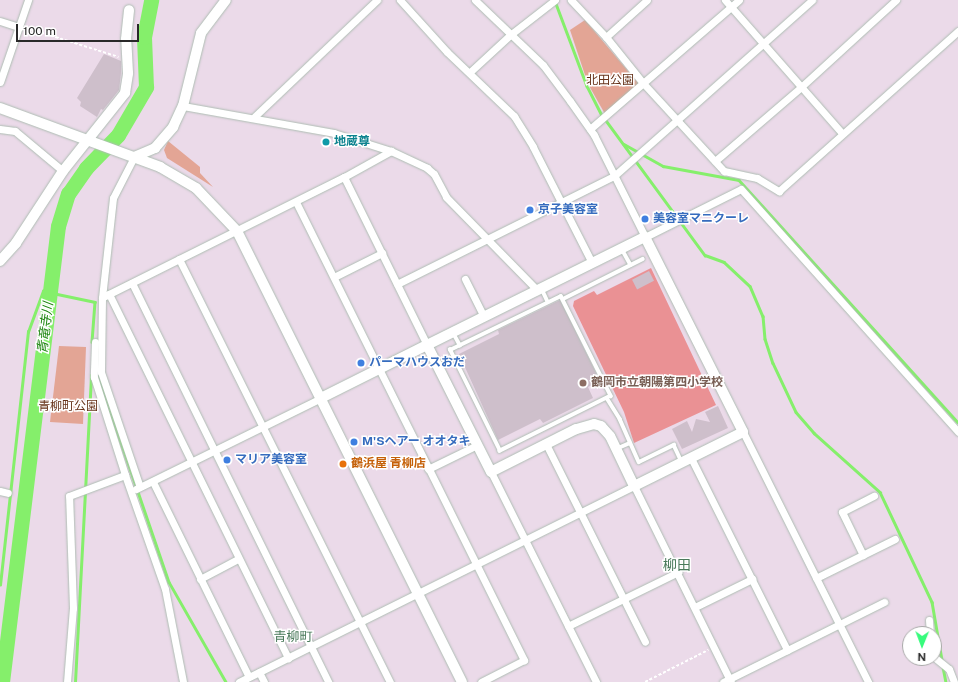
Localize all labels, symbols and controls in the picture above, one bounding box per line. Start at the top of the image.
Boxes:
scale bar [18,16,141,42]
text: 100 m [23,24,56,38]
park label: 北田公園 [586,74,634,88]
place label: 地蔵尊 [334,135,370,149]
marker: 地蔵尊 [321,137,331,147]
place label: 京子美容室 [538,203,598,217]
marker: 京子美容室 [525,205,535,215]
place label: 美容室マニクーレ [653,212,749,226]
marker: 美容室マニクーレ [640,214,650,224]
water label: 青竜寺川 [35,301,57,355]
place label: パーマハウスおだ [369,356,465,370]
marker: パーマハウスおだ [356,358,366,368]
place label: 鶴岡市立朝陽第四小学校 [591,376,723,390]
marker: 鶴岡市立朝陽第四小学校 [578,378,588,388]
park label: 青柳町公園 [38,400,98,414]
place label: M'Sヘアー オオタキ [362,435,470,449]
marker: M'Sヘアー オオタキ [349,437,359,447]
place label: マリア美容室 [235,453,307,467]
marker: マリア美容室 [222,455,232,465]
place label: 鶴浜屋 青柳店 [351,457,426,471]
marker: 鶴浜屋 青柳店 [338,459,348,469]
district label: 柳田 [663,557,691,573]
north arrow [902,626,942,666]
district label: 青柳町 [274,629,312,645]
text: N [917,651,926,663]

